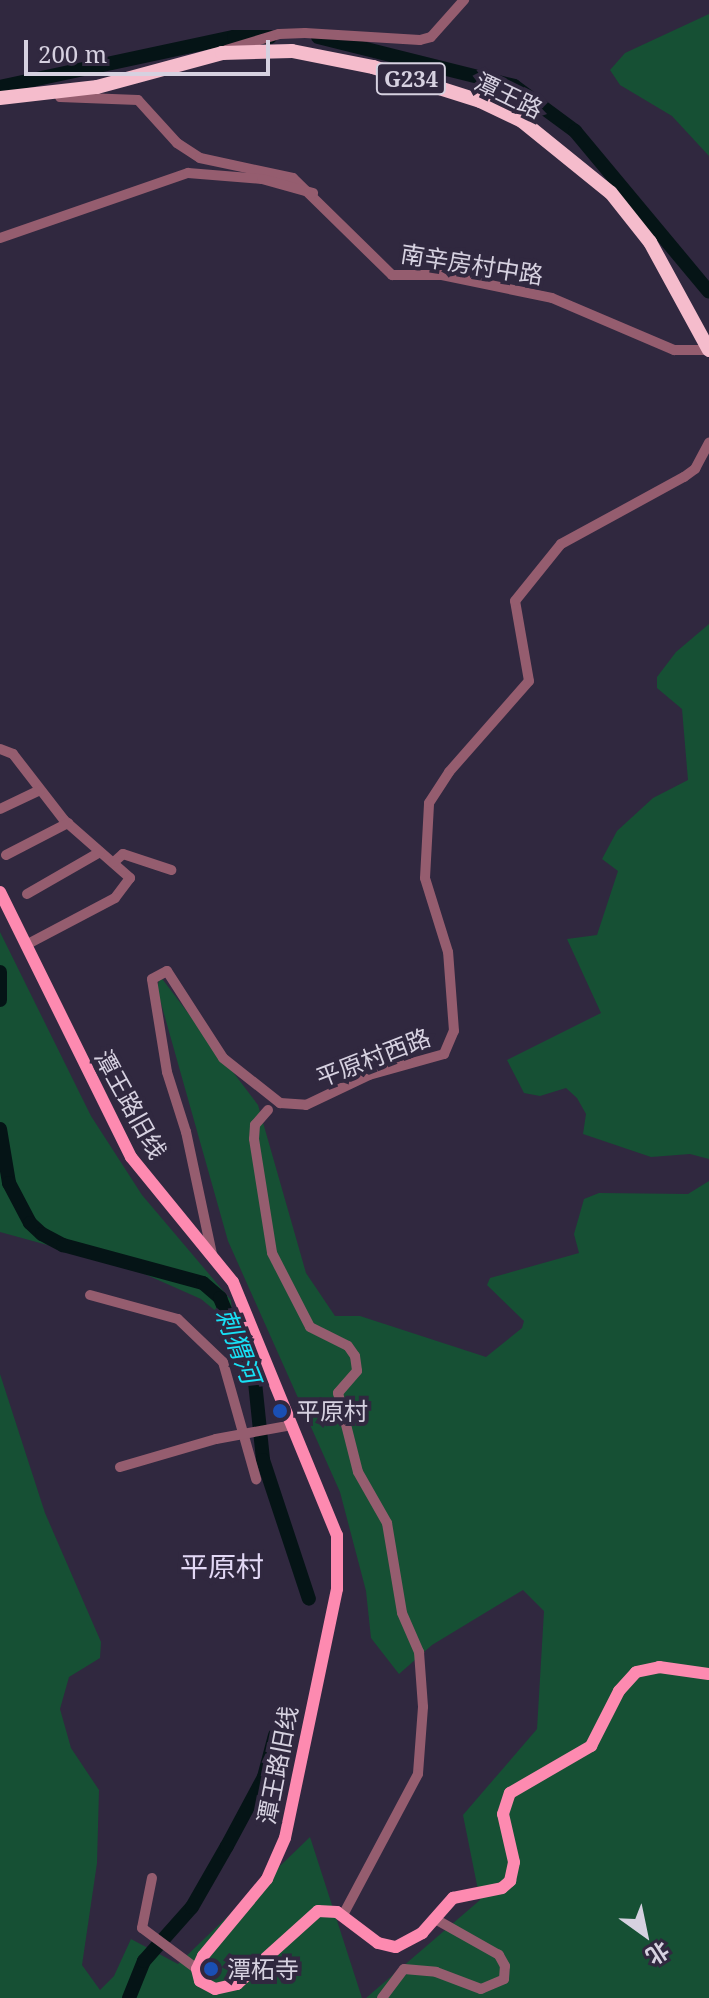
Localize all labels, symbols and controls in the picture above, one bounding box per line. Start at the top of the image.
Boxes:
scale bar [28,24,274,74]
text: 200 m [38,37,107,70]
road number: G234 [375,61,447,97]
street label: 潭王路 [470,66,548,124]
street label: 南辛房村中路 [399,239,545,289]
street label: 平原村西路 [312,1022,434,1092]
street label: 潭王路旧线 [89,1045,173,1163]
water label: 刺猬河 [209,1304,267,1388]
place label: 平原村 [296,1397,368,1425]
marker: 平原村 [271,1402,289,1420]
district label: 平原村 [180,1549,264,1583]
street label: 潭王路旧线 [251,1703,303,1827]
north arrow [605,1894,685,1974]
text: 北 [641,1936,675,1973]
place label: 潭柘寺 [227,1955,299,1983]
marker: 潭柘寺 [202,1960,220,1978]

